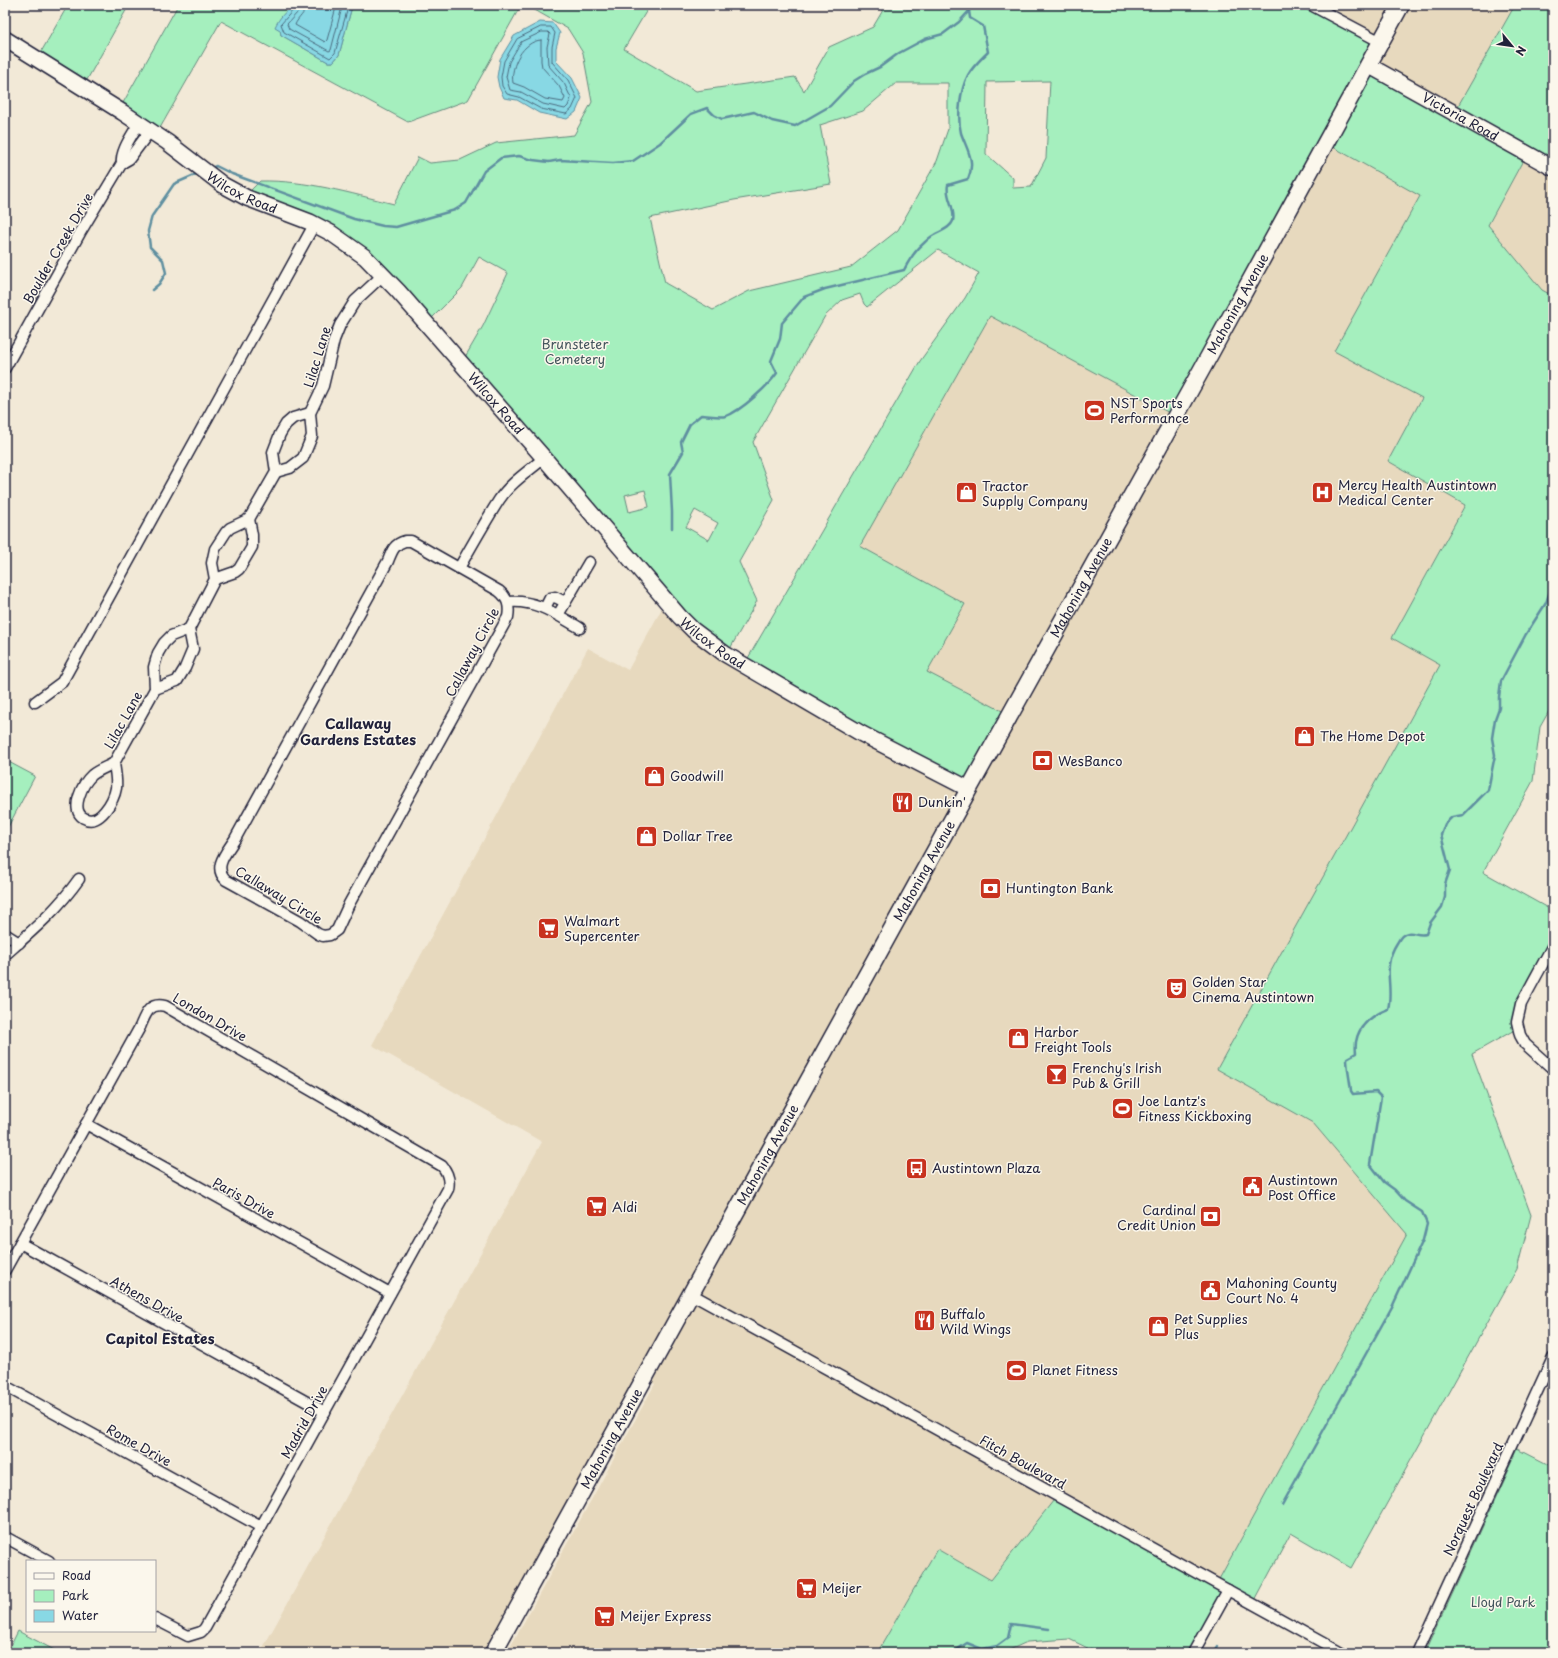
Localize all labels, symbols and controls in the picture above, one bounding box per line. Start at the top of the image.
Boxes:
north arrow [1492,26,1532,66]
text: N [1511,43,1531,59]
street label: Victoria Road [1419,87,1503,145]
street label: Wilcox Road [203,166,280,218]
street label: Boulder Creek Drive [18,189,97,307]
street label: Mahoning Avenue [1202,250,1272,357]
street label: Lilac Lane [298,324,335,390]
park label: Brunsteter Cemetery [542,334,609,368]
street label: Wilcox Road [464,368,529,438]
place label: NST Sports Performance [1110,393,1189,427]
sports icon: NST Sports Performance [1081,397,1107,423]
place label: Mercy Health Austintown Medical Center [1338,475,1497,509]
place label: Tractor Supply Company [982,476,1088,510]
hospital icon: Mercy Health Austintown Medical Center [1310,479,1336,505]
shop icon: Tractor Supply Company [953,480,979,506]
street label: Mahoning Avenue [1045,533,1116,641]
street label: Callaway Circle [440,604,503,700]
street label: Wilcox Road [676,612,749,673]
street label: Lilac Lane [99,687,146,752]
district label: Callaway Gardens Estates [300,713,416,750]
shop icon: The Home Depot [1292,723,1318,749]
place label: The Home Depot [1320,726,1425,745]
bank icon: WesBanco [1030,748,1056,774]
place label: WesBanco [1058,751,1122,770]
shop icon: Goodwill [642,763,668,789]
place label: Goodwill [670,766,724,785]
restaurant icon: Dunkin' [890,789,916,815]
place label: Dunkin' [918,792,966,811]
street label: Mahoning Avenue [888,817,959,924]
shop icon: Dollar Tree [634,823,660,849]
place label: Dollar Tree [662,826,733,845]
street label: Callaway Circle [232,861,327,928]
bank icon: Huntington Bank [977,875,1003,901]
place label: Huntington Bank [1006,878,1114,897]
place label: Walmart Supercenter [564,911,640,945]
supermarket icon: Walmart Supercenter [535,915,561,941]
place label: Golden Star Cinema Austintown [1192,972,1314,1006]
theatre icon: Golden Star Cinema Austintown [1163,976,1189,1002]
street label: London Drive [170,988,251,1045]
place label: Harbor Freight Tools [1034,1022,1112,1056]
shop icon: Harbor Freight Tools [1005,1026,1031,1052]
place label: Frenchy's Irish Pub & Grill [1072,1058,1162,1092]
bar icon: Frenchy's Irish Pub & Grill [1044,1062,1070,1088]
place label: Joe Lantz's Fitness Kickboxing [1138,1091,1252,1125]
sports icon: Joe Lantz's Fitness Kickboxing [1109,1095,1135,1121]
street label: Mahoning Avenue [732,1101,803,1208]
bus stop icon: Austintown Plaza [904,1155,930,1181]
place label: Austintown Plaza [932,1158,1041,1177]
place label: Austintown Post Office [1268,1170,1338,1204]
street label: Paris Drive [210,1173,279,1223]
public building icon: Austintown Post Office [1239,1174,1265,1200]
supermarket icon: Aldi [584,1194,610,1220]
place label: Aldi [612,1197,637,1216]
place label: Cardinal Credit Union [1117,1200,1196,1234]
bank icon: Cardinal Credit Union [1198,1204,1224,1230]
street label: Athens Drive [107,1271,187,1327]
place label: Mahoning County Court No. 4 [1226,1273,1337,1307]
public building icon: Mahoning County Court No. 4 [1197,1277,1223,1303]
place label: Buffalo Wild Wings [940,1304,1011,1338]
restaurant icon: Buffalo Wild Wings [911,1308,937,1334]
place label: Pet Supplies Plus [1174,1309,1248,1343]
shop icon: Pet Supplies Plus [1146,1313,1172,1339]
district label: Capitol Estates [106,1328,215,1349]
sports icon: Planet Fitness [1003,1357,1029,1383]
place label: Planet Fitness [1032,1360,1118,1379]
street label: Madrid Drive [276,1382,332,1462]
street label: Mahoning Avenue [575,1384,646,1492]
street label: Rome Drive [103,1419,175,1470]
street label: Fitch Boulevard [977,1430,1070,1493]
street label: Norquest Boulevard [1438,1439,1507,1559]
legend [26,1560,156,1632]
text: Road [62,1566,91,1584]
supermarket icon: Meijer [794,1575,820,1601]
place label: Meijer [822,1578,863,1597]
text: Park [62,1586,89,1604]
park label: Lloyd Park [1471,1592,1535,1611]
supermarket icon: Meijer Express [591,1603,617,1629]
text: Water [62,1606,99,1624]
place label: Meijer Express [620,1606,711,1625]

